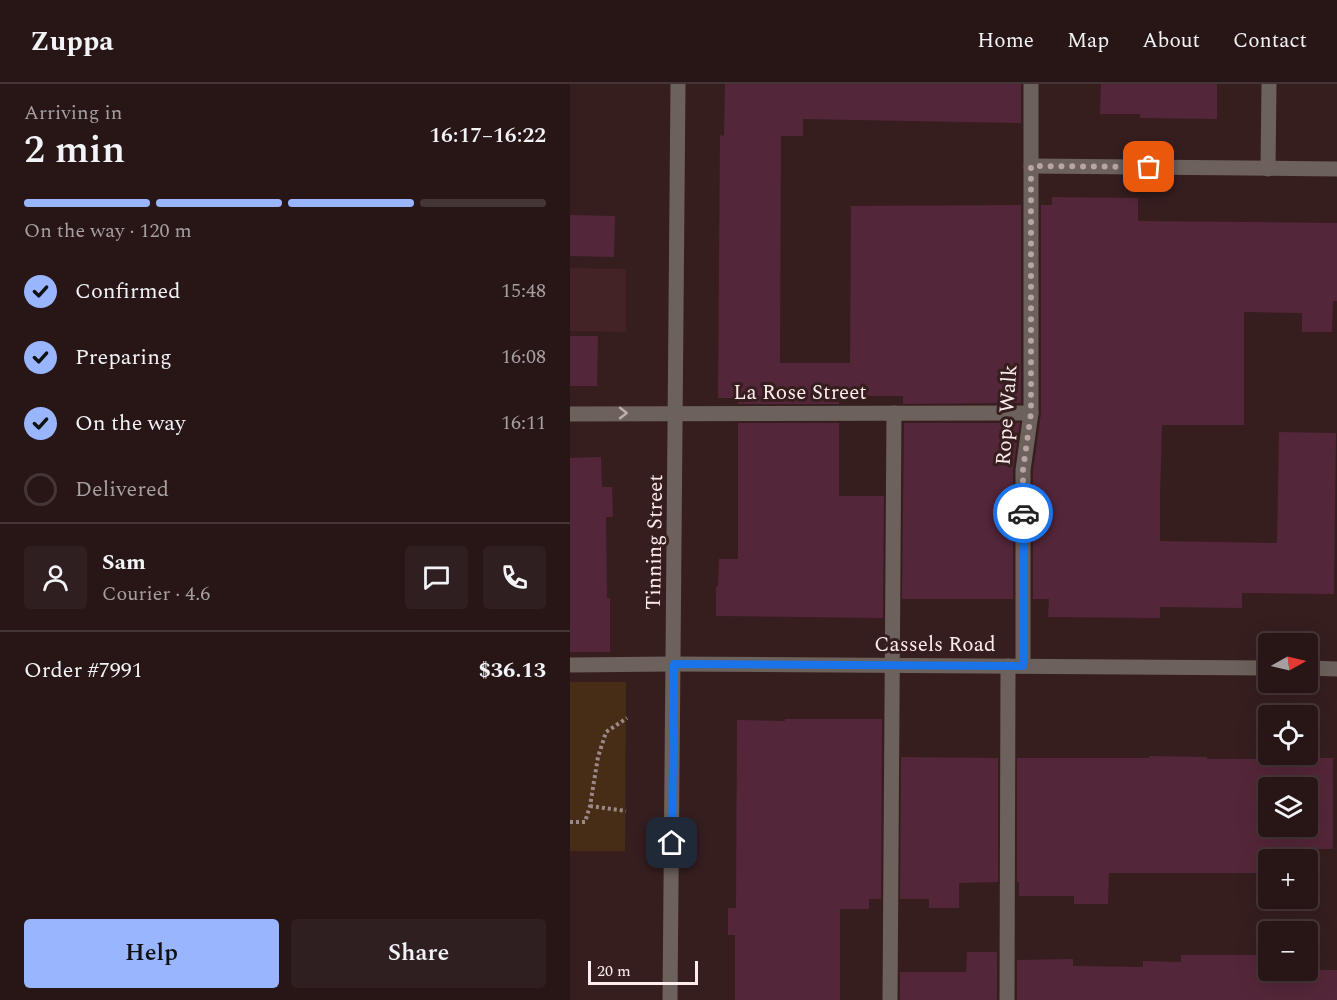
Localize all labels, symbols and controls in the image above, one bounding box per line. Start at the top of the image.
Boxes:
text: Zuppa [30,20,114,63]
text: Home [977,25,1034,57]
text: Map [1067,25,1109,57]
text: About [1142,25,1200,57]
text: Contact [1233,25,1307,57]
text: Arriving in [24,98,122,128]
text: 16:17–16:22 [429,119,546,152]
text: 2 min [24,121,125,180]
pin [1123,141,1174,192]
icon: bag [1132,150,1165,183]
text: On the way · 120 m [24,216,192,246]
icon: check [24,275,57,308]
text: Confirmed [75,275,181,308]
text: 15:48 [501,276,546,306]
icon: check [24,341,57,374]
text: Preparing [75,341,172,374]
text: 16:08 [501,342,546,372]
street label: Rope Walk [988,363,1026,467]
street label: La Rose Street [733,377,867,409]
icon: check [24,407,57,440]
text: On the way [75,407,186,440]
one-way arrow [618,407,627,419]
text: 16:11 [501,408,546,438]
text: Delivered [75,473,169,506]
street label: Tinning Street [638,474,672,610]
courier [993,483,1053,543]
icon: car [1007,497,1040,530]
button: person [24,546,87,609]
text: Sam [102,546,146,579]
button: chat [405,546,468,609]
button: phone [483,546,546,609]
text: Courier · 4.6 [102,579,210,609]
street label: Cassels Road [874,629,996,661]
north arrow [1258,633,1318,693]
map controls [1258,633,1318,981]
text: Order #7991 [24,654,143,687]
text: $36.13 [478,654,546,687]
button: locate [1258,705,1318,765]
button: layers [1258,777,1318,837]
pin [646,817,697,868]
icon: home [655,826,688,859]
button: + [1258,849,1318,909]
button: Help [24,919,279,988]
button: Share [291,919,546,988]
button: − [1258,921,1318,981]
scale bar [588,958,698,986]
text: 20 m [597,959,631,983]

